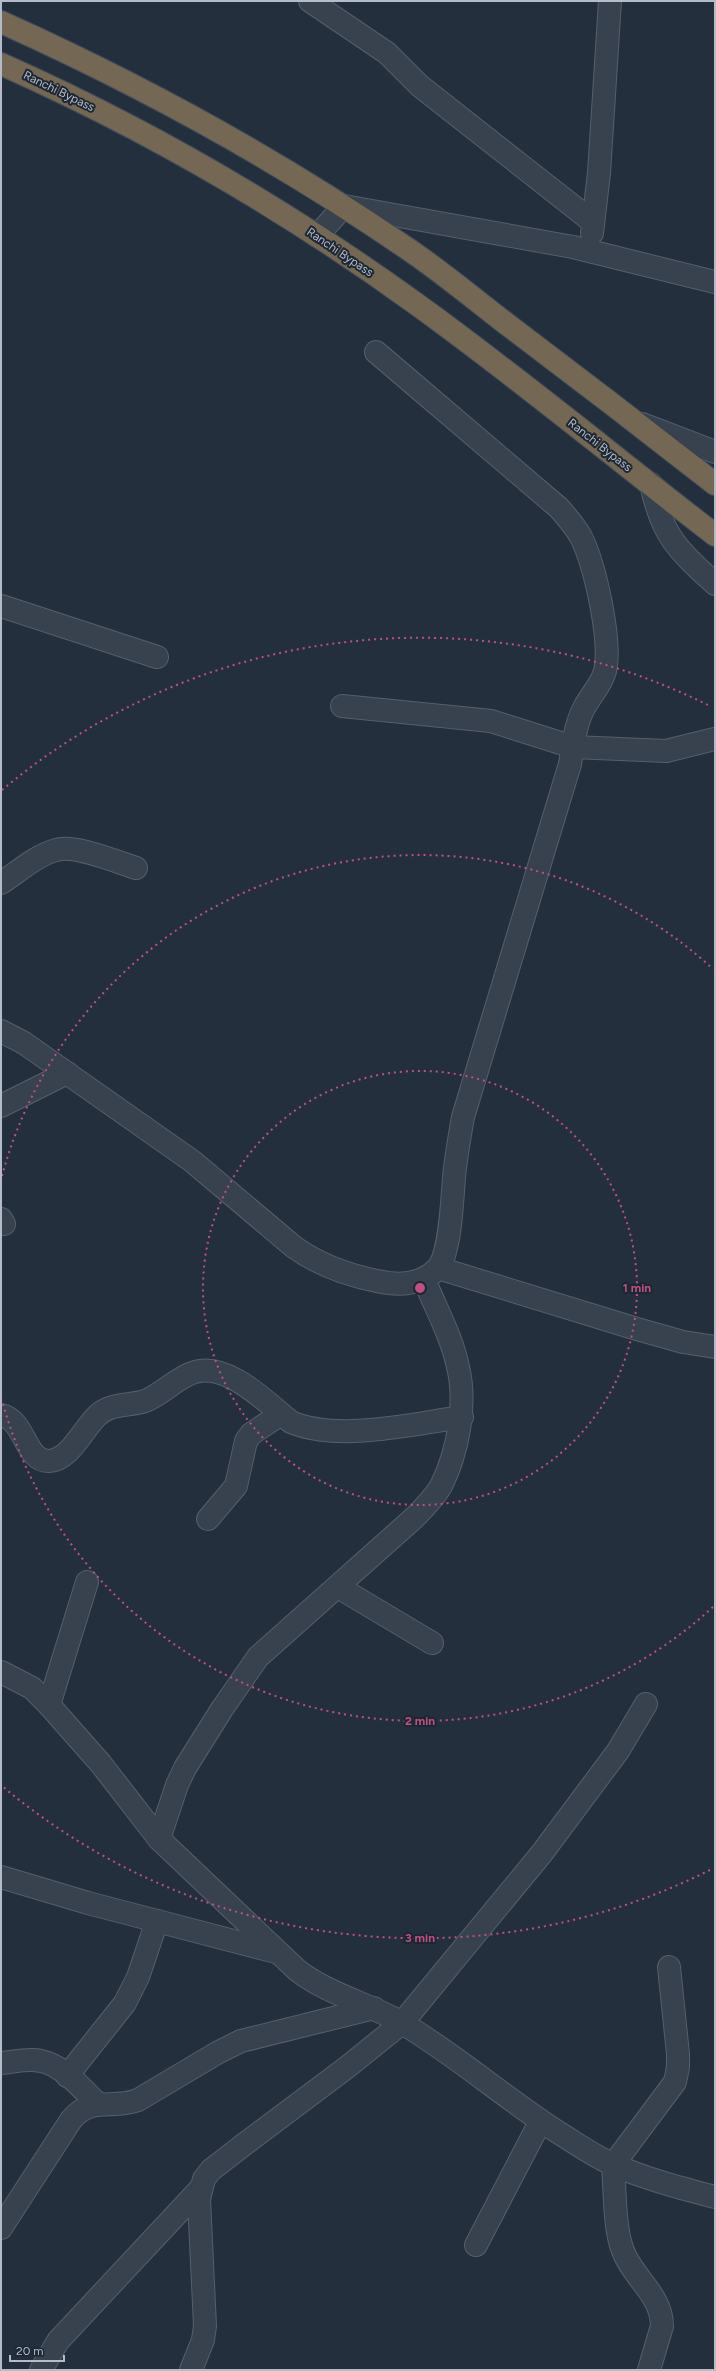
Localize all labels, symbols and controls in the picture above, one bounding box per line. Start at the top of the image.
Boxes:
street label: Ranchi Bypass [21,68,97,114]
street label: Ranchi Bypass [304,225,376,280]
street label: Ranchi Bypass [565,416,635,475]
centre of rings [413,1281,427,1295]
text: 1 min [623,1281,651,1295]
text: 2 min [405,1714,435,1728]
text: 3 min [405,1931,435,1945]
scale bar [10,2337,64,2363]
text: 20 m [16,2344,44,2358]

